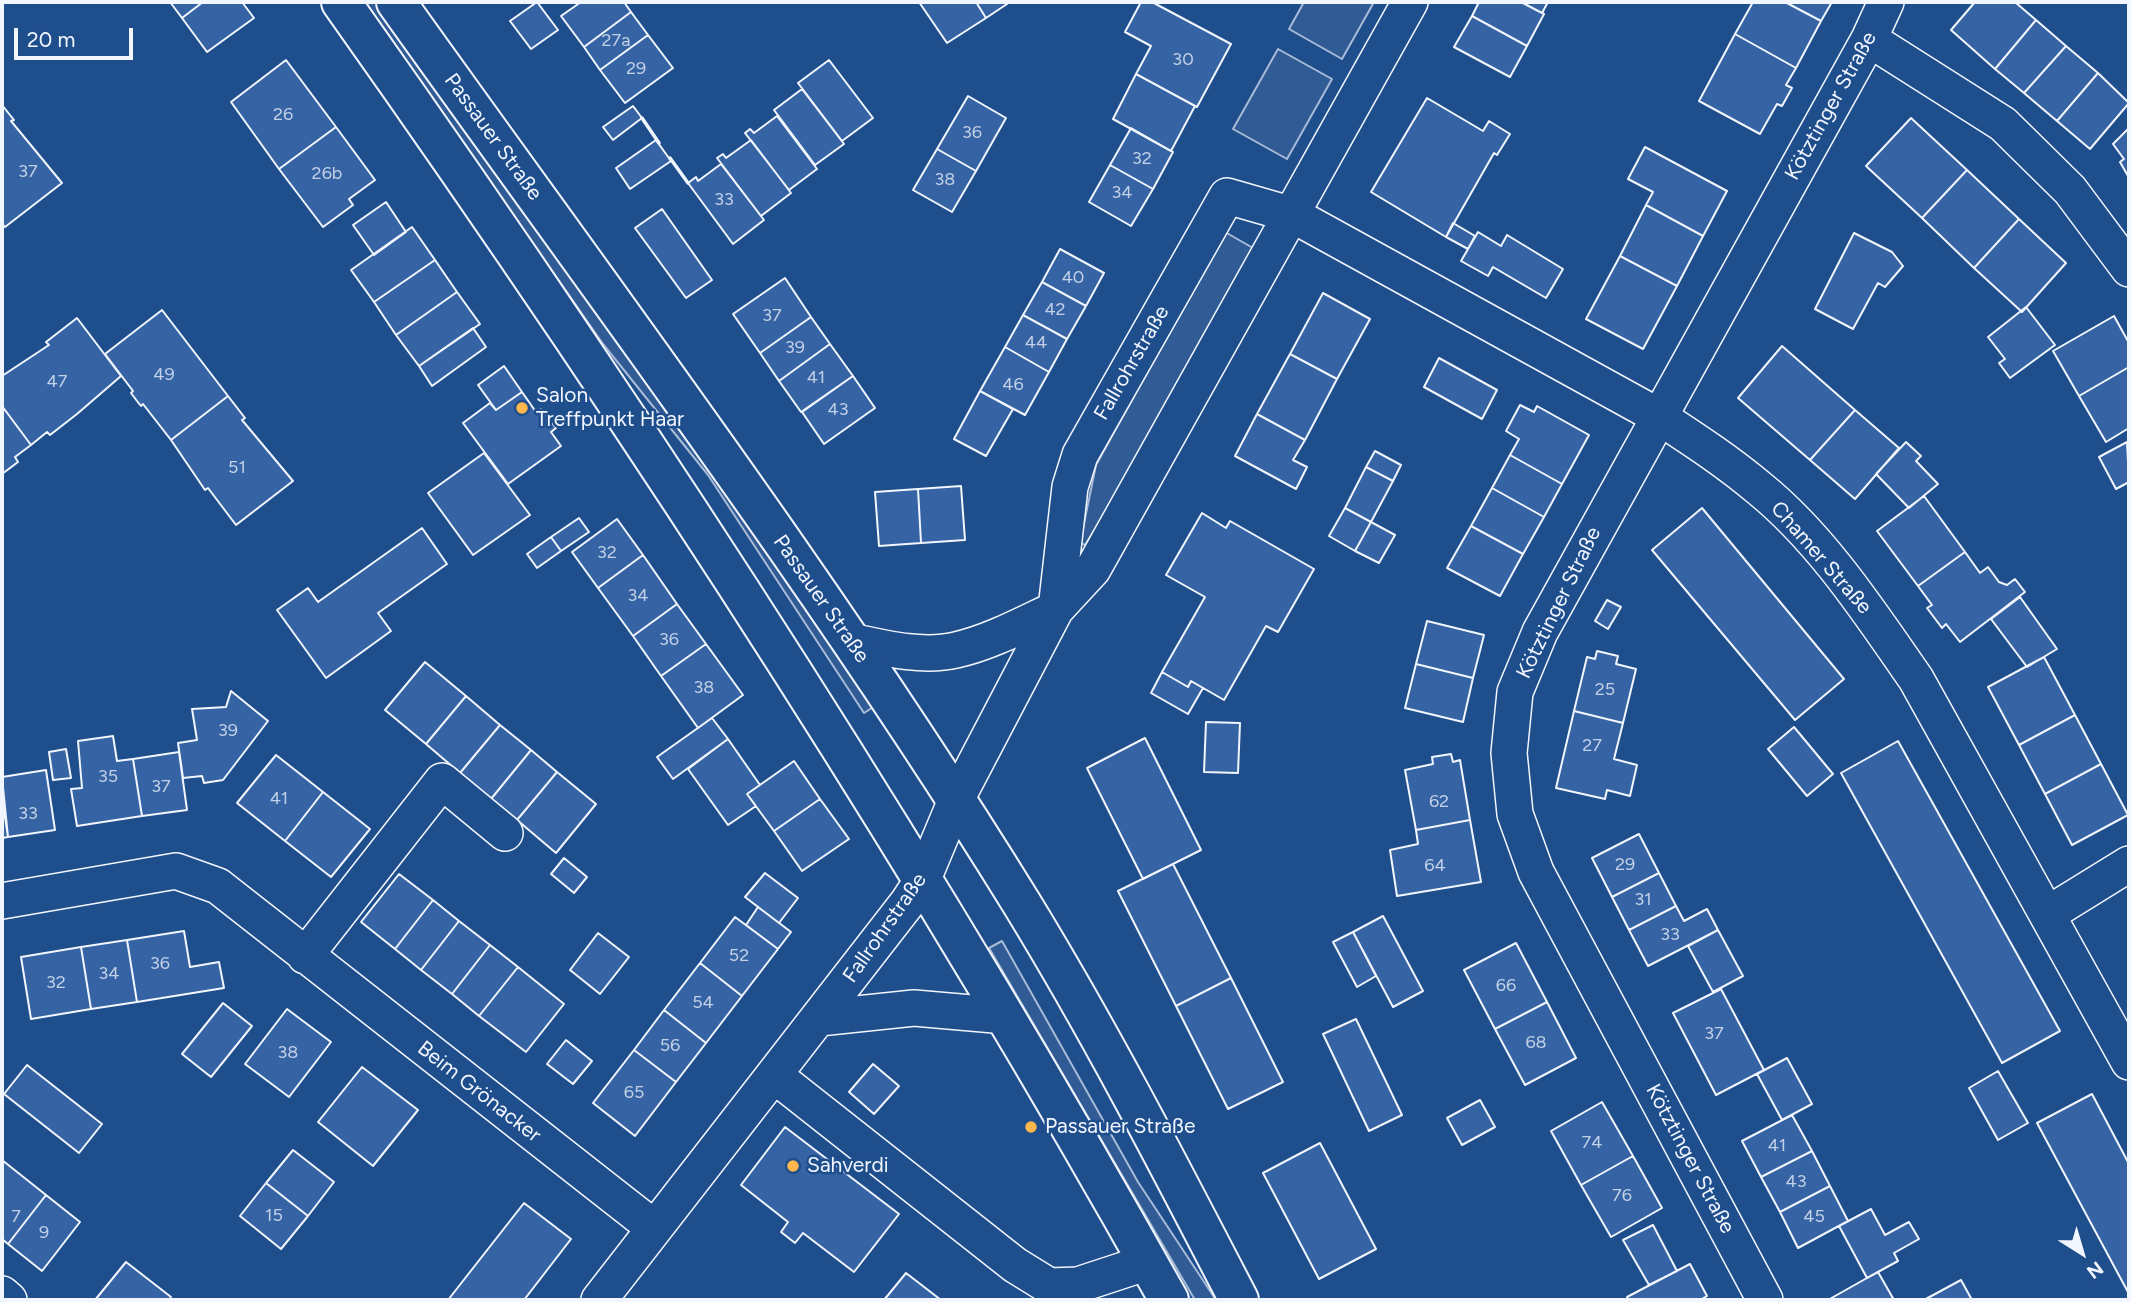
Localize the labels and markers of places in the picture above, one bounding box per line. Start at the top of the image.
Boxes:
place label: Salon Treffpunkt Haar [536,383,684,433]
marker: Salon Treffpunkt Haar [514,400,530,416]
place label: Passauer Straße [1045,1114,1195,1140]
marker: Passauer Straße [1023,1119,1039,1135]
place label: Sahverdi [807,1153,889,1179]
marker: Sahverdi [785,1158,801,1174]

